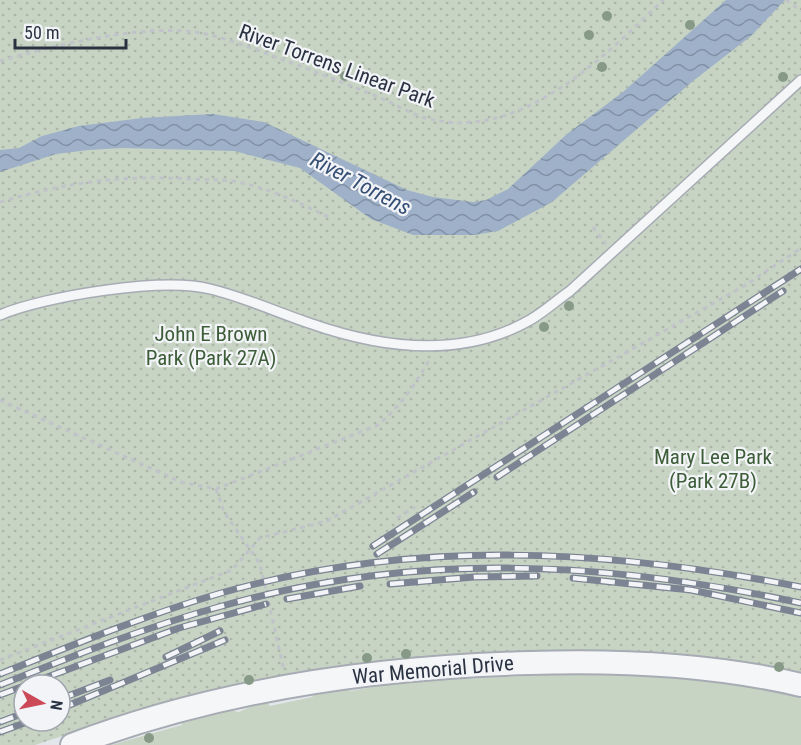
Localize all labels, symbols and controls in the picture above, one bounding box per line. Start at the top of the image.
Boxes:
scale bar [15,12,126,50]
street label: River Torrens Linear Park [236,19,439,113]
text: 50 m [24,22,59,43]
water label: River Torrens [306,147,415,220]
park label: John E Brown Park (Park 27A) [146,322,276,370]
park label: Mary Lee Park (Park 27B) [654,445,773,493]
street label: War Memorial Drive [351,651,515,689]
north arrow [12,673,72,733]
text: N [46,699,66,712]

